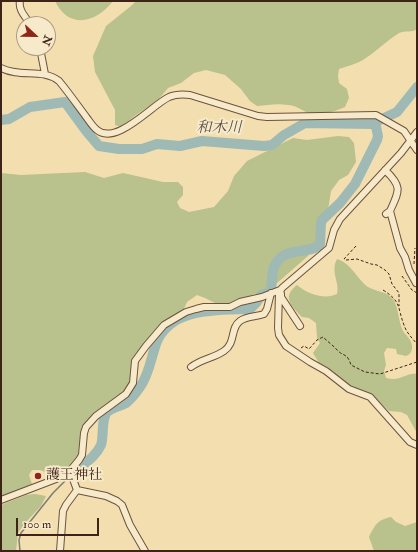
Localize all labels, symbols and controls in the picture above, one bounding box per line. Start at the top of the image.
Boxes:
north arrow [16,16,56,56]
text: N [39,33,55,47]
water label: 和木川 [197,120,241,138]
place label: 護王神社 [46,468,102,484]
marker: 護王神社 [33,471,43,481]
scale bar [18,510,101,536]
text: 100 m [23,517,51,532]

